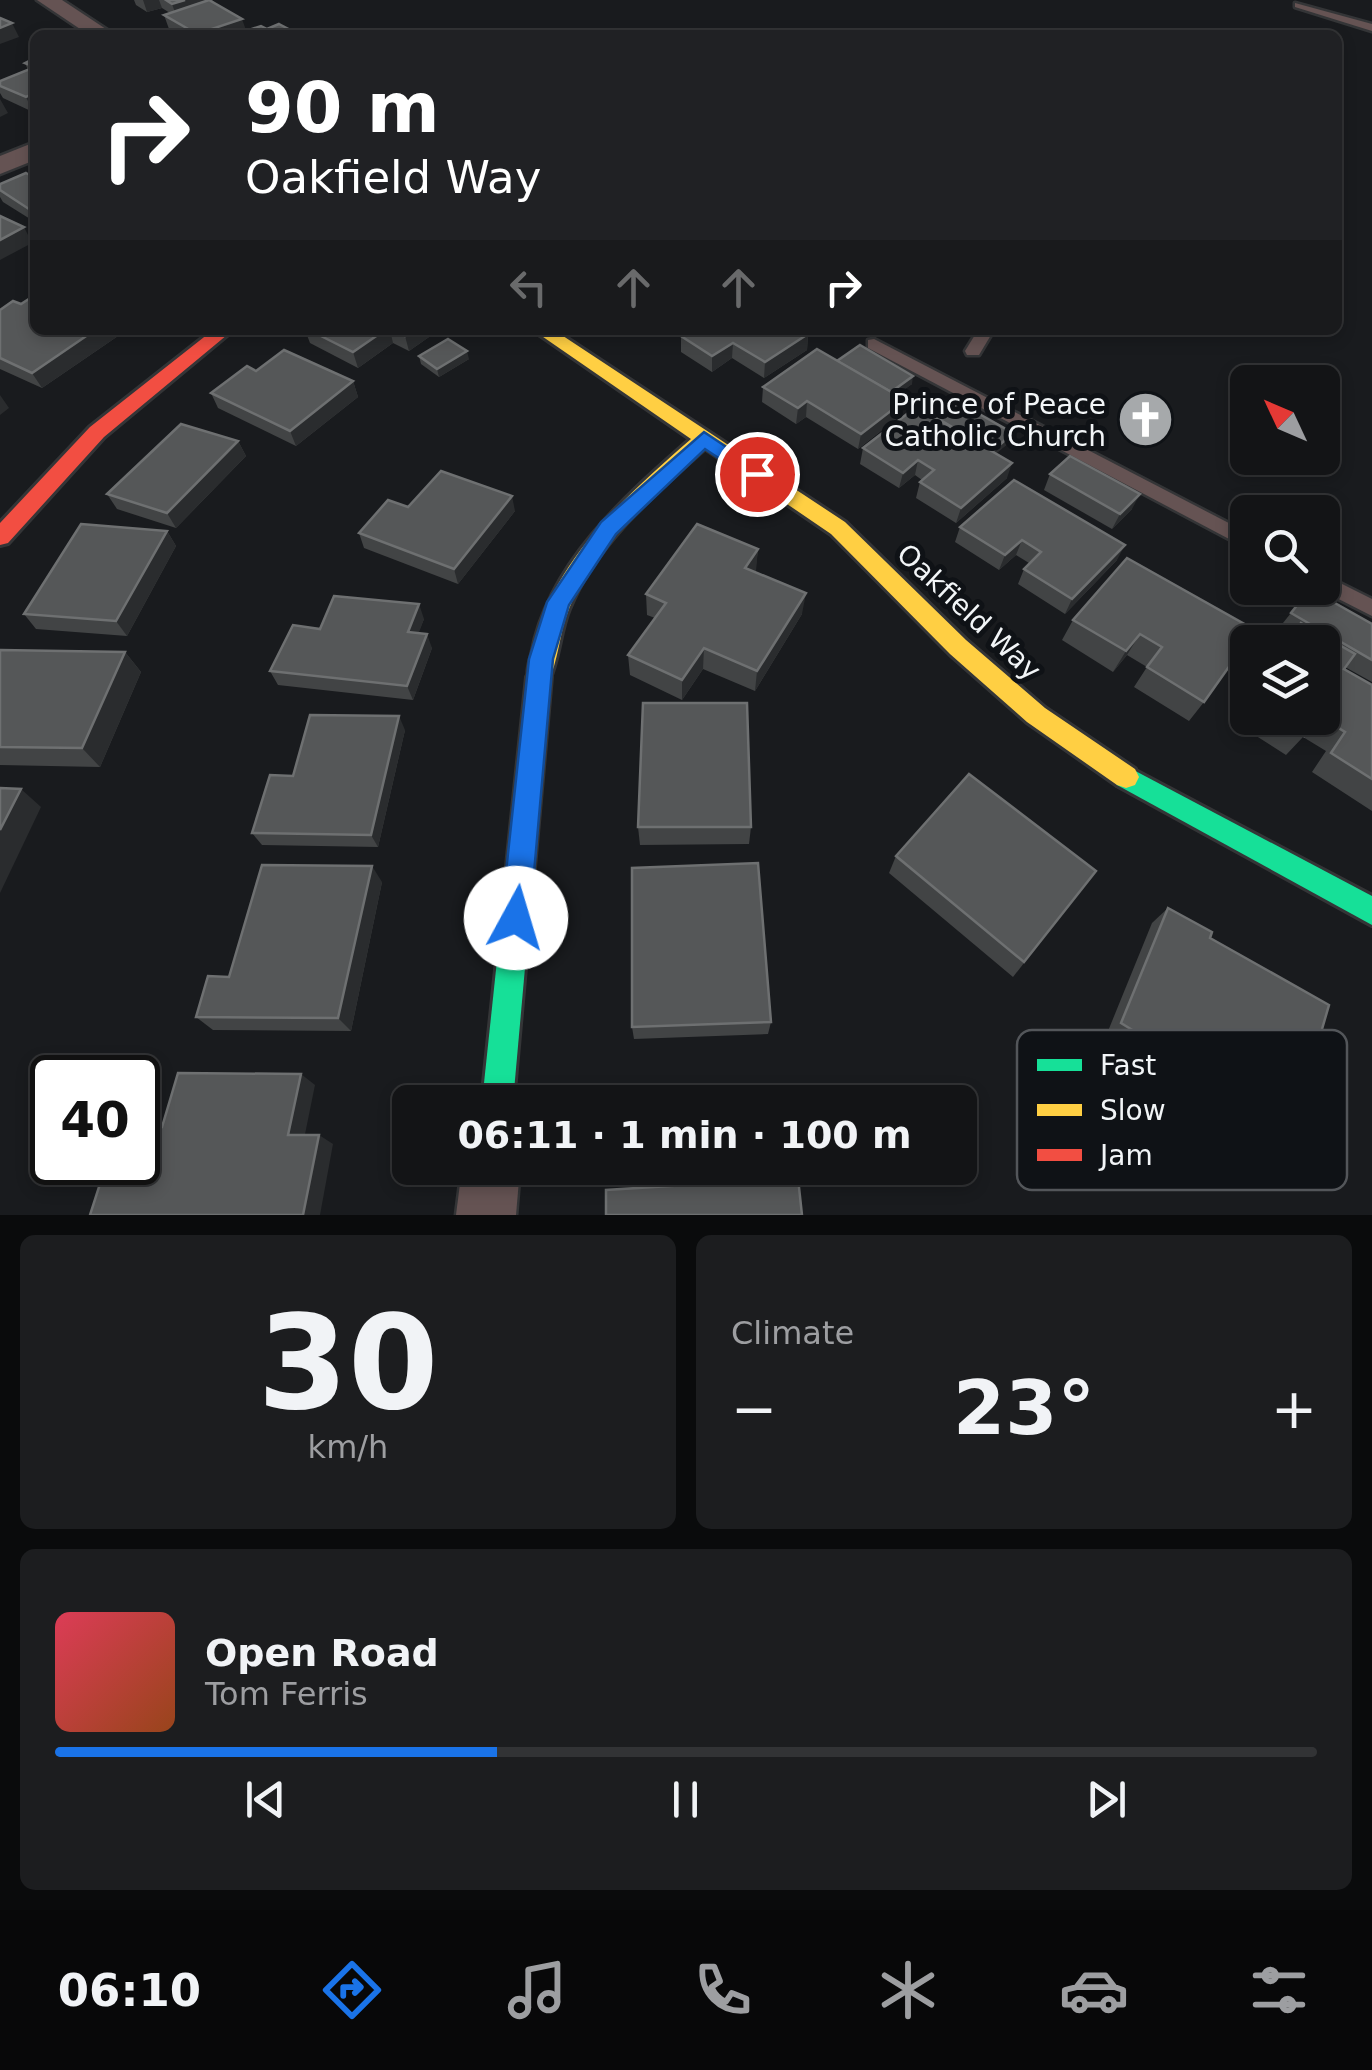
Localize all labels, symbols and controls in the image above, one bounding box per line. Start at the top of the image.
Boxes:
text: 90 m [245,67,440,149]
icon: right [80,70,210,200]
text: Oakfield Way [245,151,541,204]
icon: left [501,260,556,315]
icon: ahead [606,260,661,315]
icon: ahead [711,260,766,315]
icon: right [816,260,871,315]
north arrow [1230,365,1340,475]
map controls [1230,365,1340,735]
place label: Prince of Peace Catholic Church [885,388,1106,453]
church icon: Prince of Peace Catholic Church [1115,390,1175,450]
pin [715,432,800,517]
icon: arrive [730,447,785,502]
button: search [1230,495,1340,605]
street label: Oakfield Way [890,537,1048,687]
button: layers [1230,625,1340,735]
position arrow [464,866,568,970]
legend [1017,1030,1347,1190]
text: Fast [1100,1049,1156,1082]
speed limit sign: 40 [30,1055,160,1185]
text: Slow [1100,1094,1166,1127]
text: 06:11 · 1 min · 100 m [457,1113,912,1157]
text: Jam [1098,1139,1153,1172]
text: 30 [258,1287,438,1439]
text: Climate [731,1314,854,1352]
text: 23° [953,1364,1095,1452]
text: − [731,1377,777,1441]
text: + [1271,1377,1317,1441]
text: km/h [308,1428,388,1466]
text: Open Road [205,1631,439,1675]
text: Tom Ferris [205,1675,368,1713]
icon: previous [238,1772,293,1827]
icon: pause [658,1772,713,1827]
icon: next [1079,1772,1134,1827]
icon: directions [317,1955,387,2025]
icon: music [502,1955,572,2025]
icon: phone [688,1955,758,2025]
icon: climate [873,1955,943,2025]
icon: car [1059,1955,1129,2025]
icon: filters [1244,1955,1314,2025]
text: 06:10 [58,1964,201,2017]

